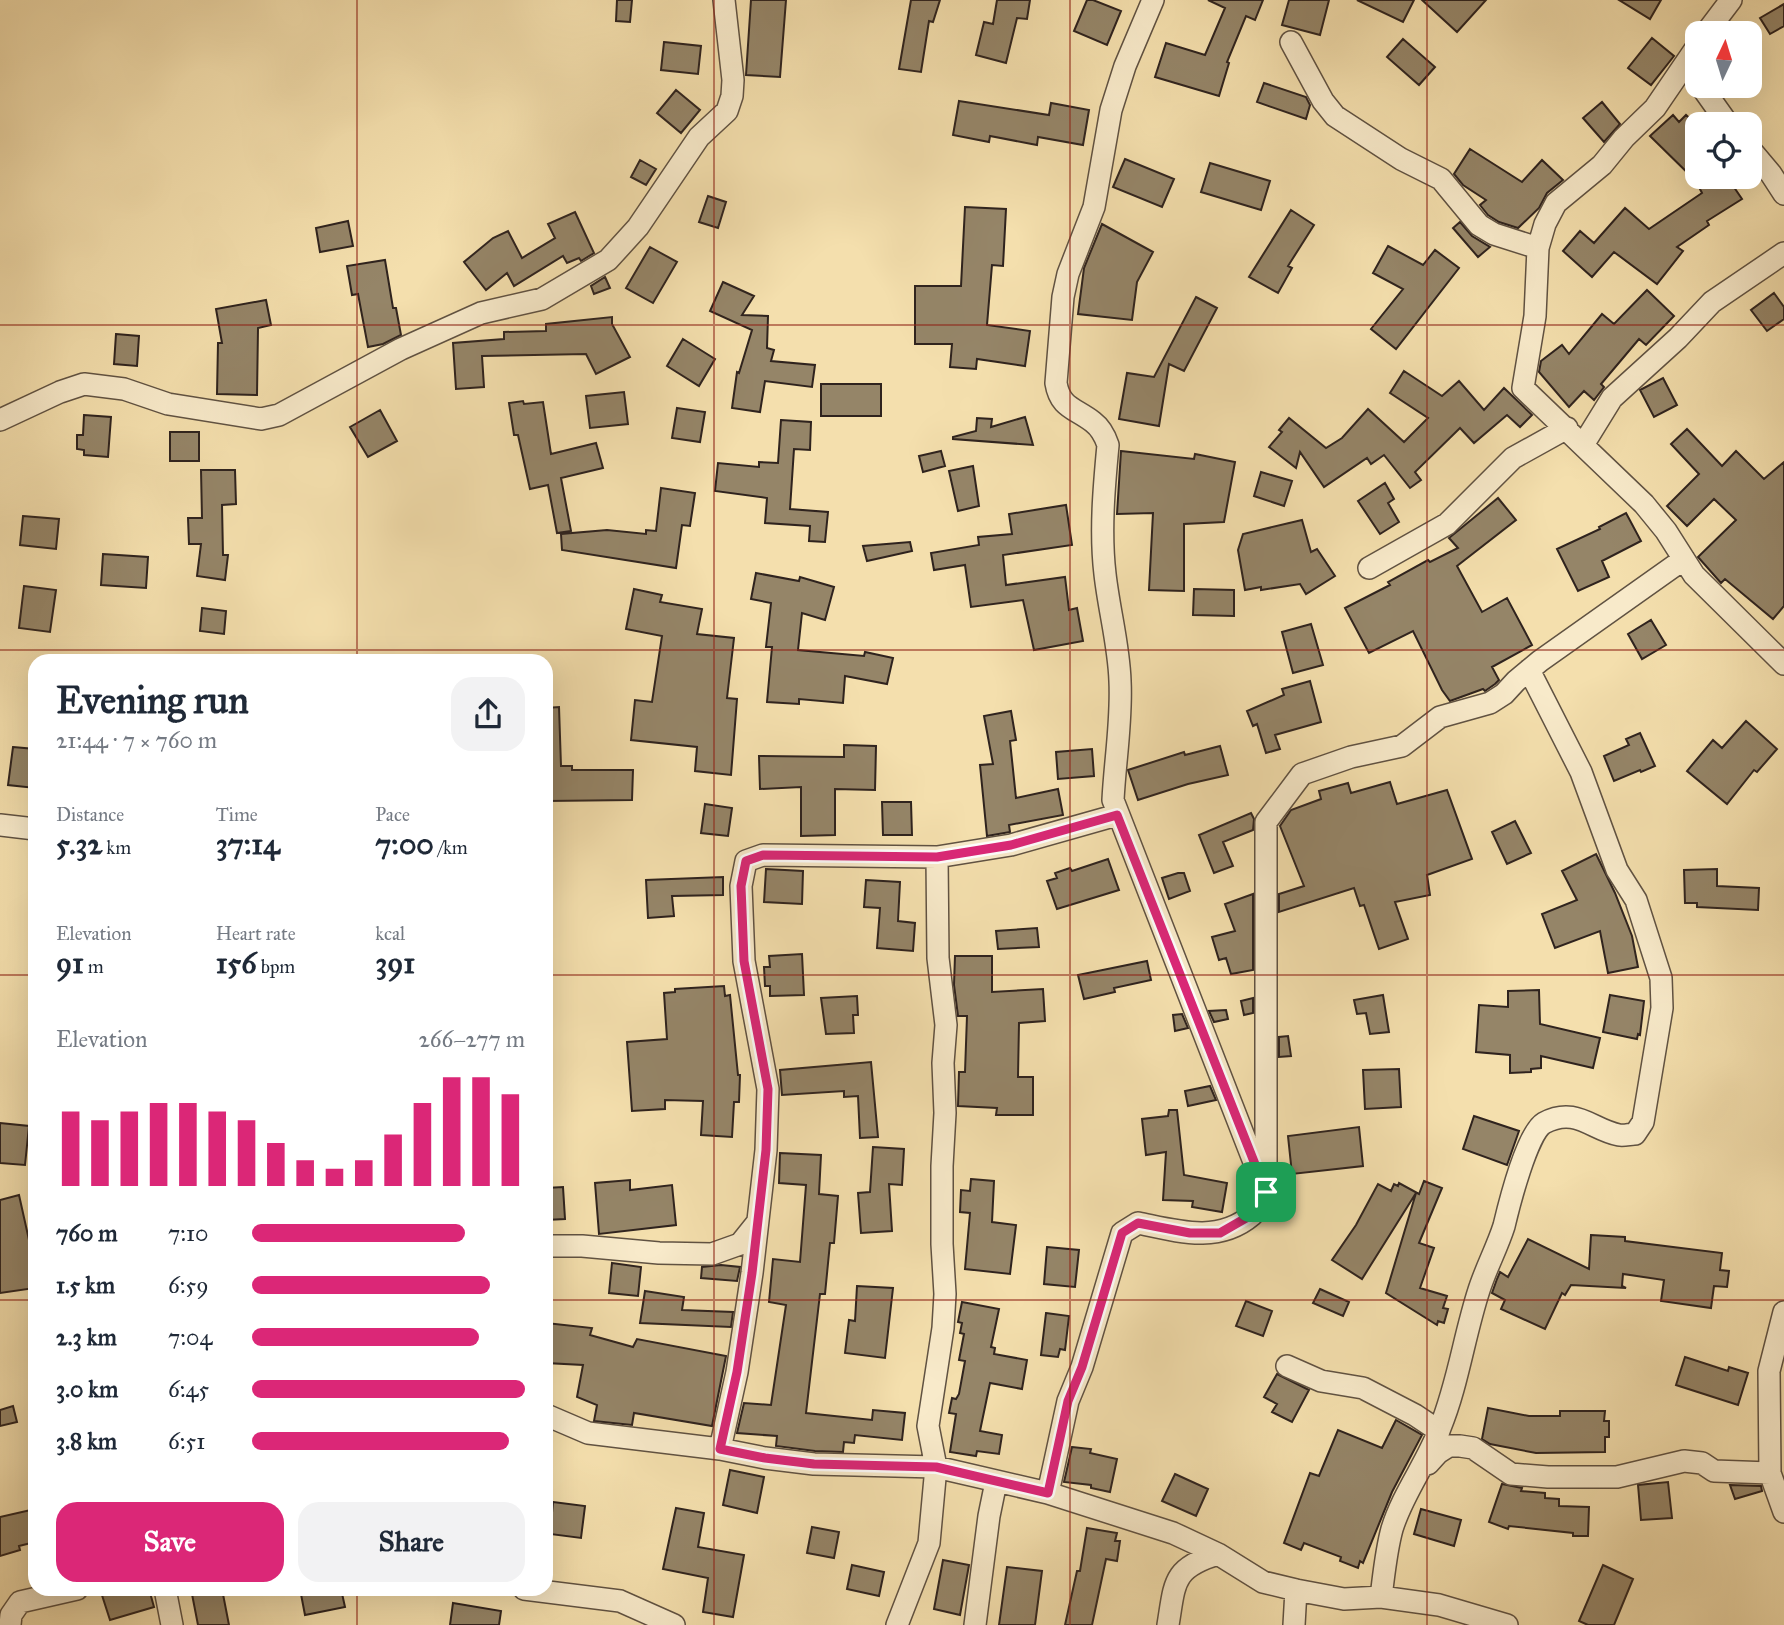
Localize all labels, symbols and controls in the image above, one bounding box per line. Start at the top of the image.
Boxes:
north arrow [1685,21,1762,98]
map controls [1685,21,1762,189]
button: locate [1685,112,1762,189]
text: Evening run [56,677,249,723]
button: share [451,677,525,751]
text: 21:44 · 7 × 760 m [56,726,217,754]
text: Distance [56,803,124,826]
text: Time [216,803,258,826]
text: Pace [375,803,410,826]
text: 5.32 [56,826,102,862]
text: 37:14 [216,826,280,862]
text: 7:00 [375,826,434,862]
text: km [102,836,131,859]
text: /km [434,836,468,859]
text: Elevation [56,922,131,945]
text: Heart rate [216,922,296,945]
text: kcal [375,922,405,945]
text: 91 [56,945,84,981]
text: 156 [216,945,257,981]
text: 391 [375,945,415,981]
text: m [84,955,104,978]
text: bpm [257,955,295,978]
text: Elevation [56,1025,147,1053]
text: 266–277 m [418,1025,525,1053]
pin [1236,1162,1296,1222]
icon: arrive [1247,1173,1285,1211]
text: 760 m [56,1219,118,1247]
text: 7:10 [168,1219,208,1247]
text: 1.5 km [56,1271,115,1299]
text: 6:59 [168,1271,209,1299]
text: 2.3 km [56,1323,117,1351]
text: 7:04 [168,1323,212,1351]
text: 3.0 km [56,1375,118,1403]
text: 6:45 [168,1375,209,1403]
text: 3.8 km [56,1427,117,1455]
text: 6:51 [168,1427,205,1455]
button: Save [56,1502,284,1582]
button: Share [298,1502,525,1582]

